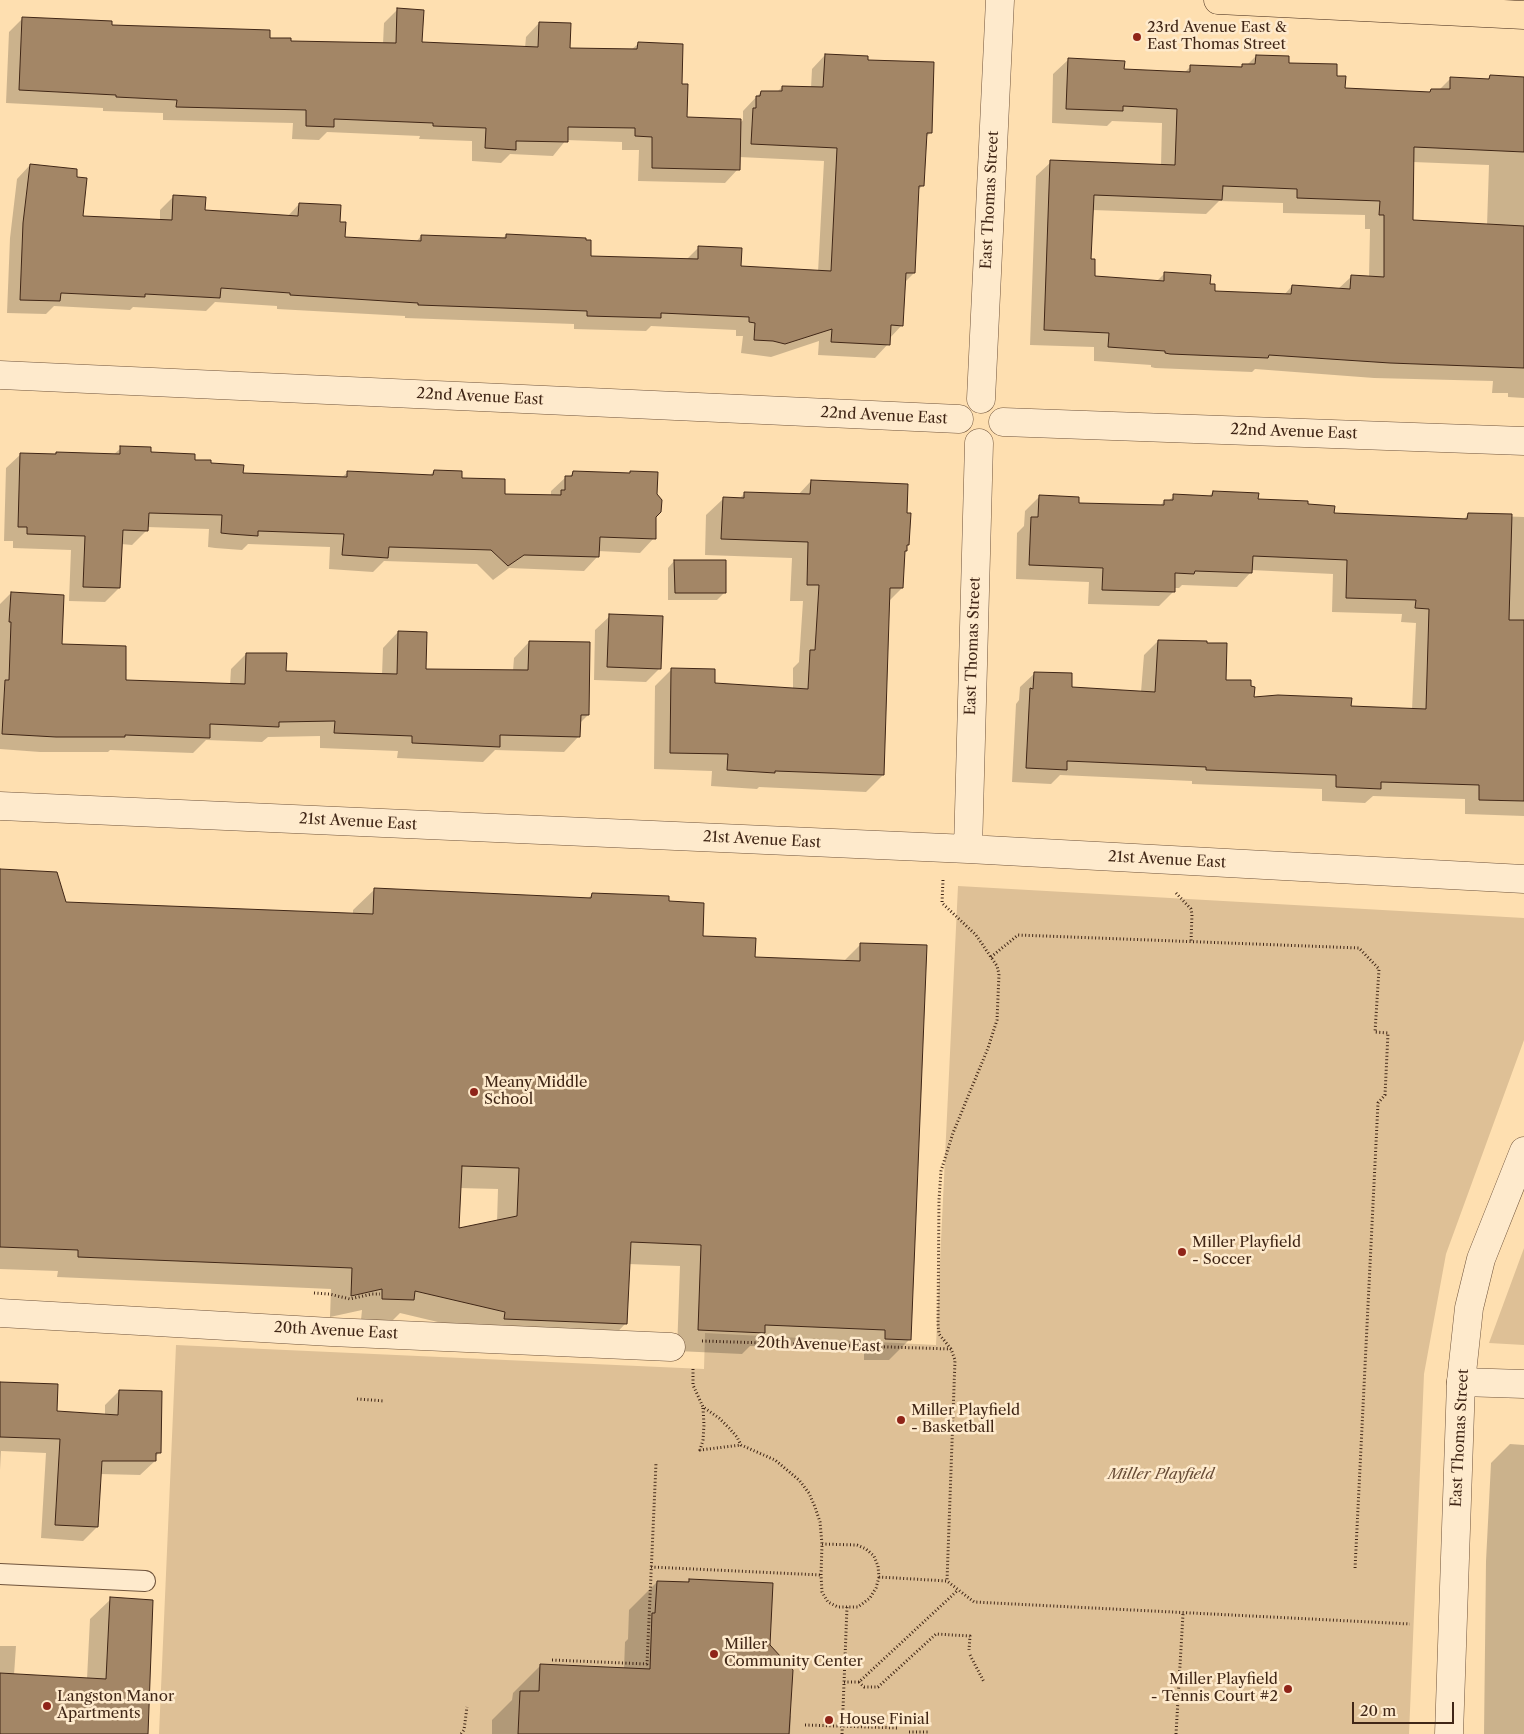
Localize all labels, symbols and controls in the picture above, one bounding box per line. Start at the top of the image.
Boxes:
place label: 23rd Avenue East & East Thomas Street [1147,19,1287,54]
marker: 23rd Avenue East & East Thomas Street [1131,31,1143,43]
street label: East Thomas Street [977,130,1003,270]
street label: 22nd Avenue East [416,385,544,409]
street label: 22nd Avenue East [820,404,948,428]
street label: 22nd Avenue East [1230,421,1358,443]
street label: East Thomas Street [962,576,984,716]
street label: 21st Avenue East [299,810,417,834]
street label: 21st Avenue East [703,828,821,852]
street label: 21st Avenue East [1108,848,1226,872]
place label: Meany Middle School [484,1074,587,1109]
marker: Meany Middle School [468,1086,480,1098]
place label: Miller Playfield - Soccer [1192,1234,1301,1269]
marker: Miller Playfield - Soccer [1176,1246,1188,1258]
street label: 20th Avenue East [274,1319,398,1343]
street label: 20th Avenue East [757,1334,881,1356]
street label: East Thomas Street [1447,1368,1473,1508]
place label: Miller Playfield - Basketball [911,1402,1020,1437]
marker: Miller Playfield - Basketball [895,1414,907,1426]
park label: Miller Playfield [1108,1466,1214,1484]
place label: Miller Community Center [724,1636,863,1671]
marker: Miller Community Center [708,1648,720,1660]
place label: Miller Playfield - Tennis Court #2 [1151,1671,1278,1706]
marker: Miller Playfield - Tennis Court #2 [1282,1683,1294,1695]
place label: Langston Manor Apartments [57,1688,174,1723]
scale bar [1354,1692,1456,1724]
marker: Langston Manor Apartments [41,1700,53,1712]
text: 20 m [1360,1701,1396,1720]
place label: House Finial [839,1711,929,1729]
marker: House Finial [823,1714,835,1726]

